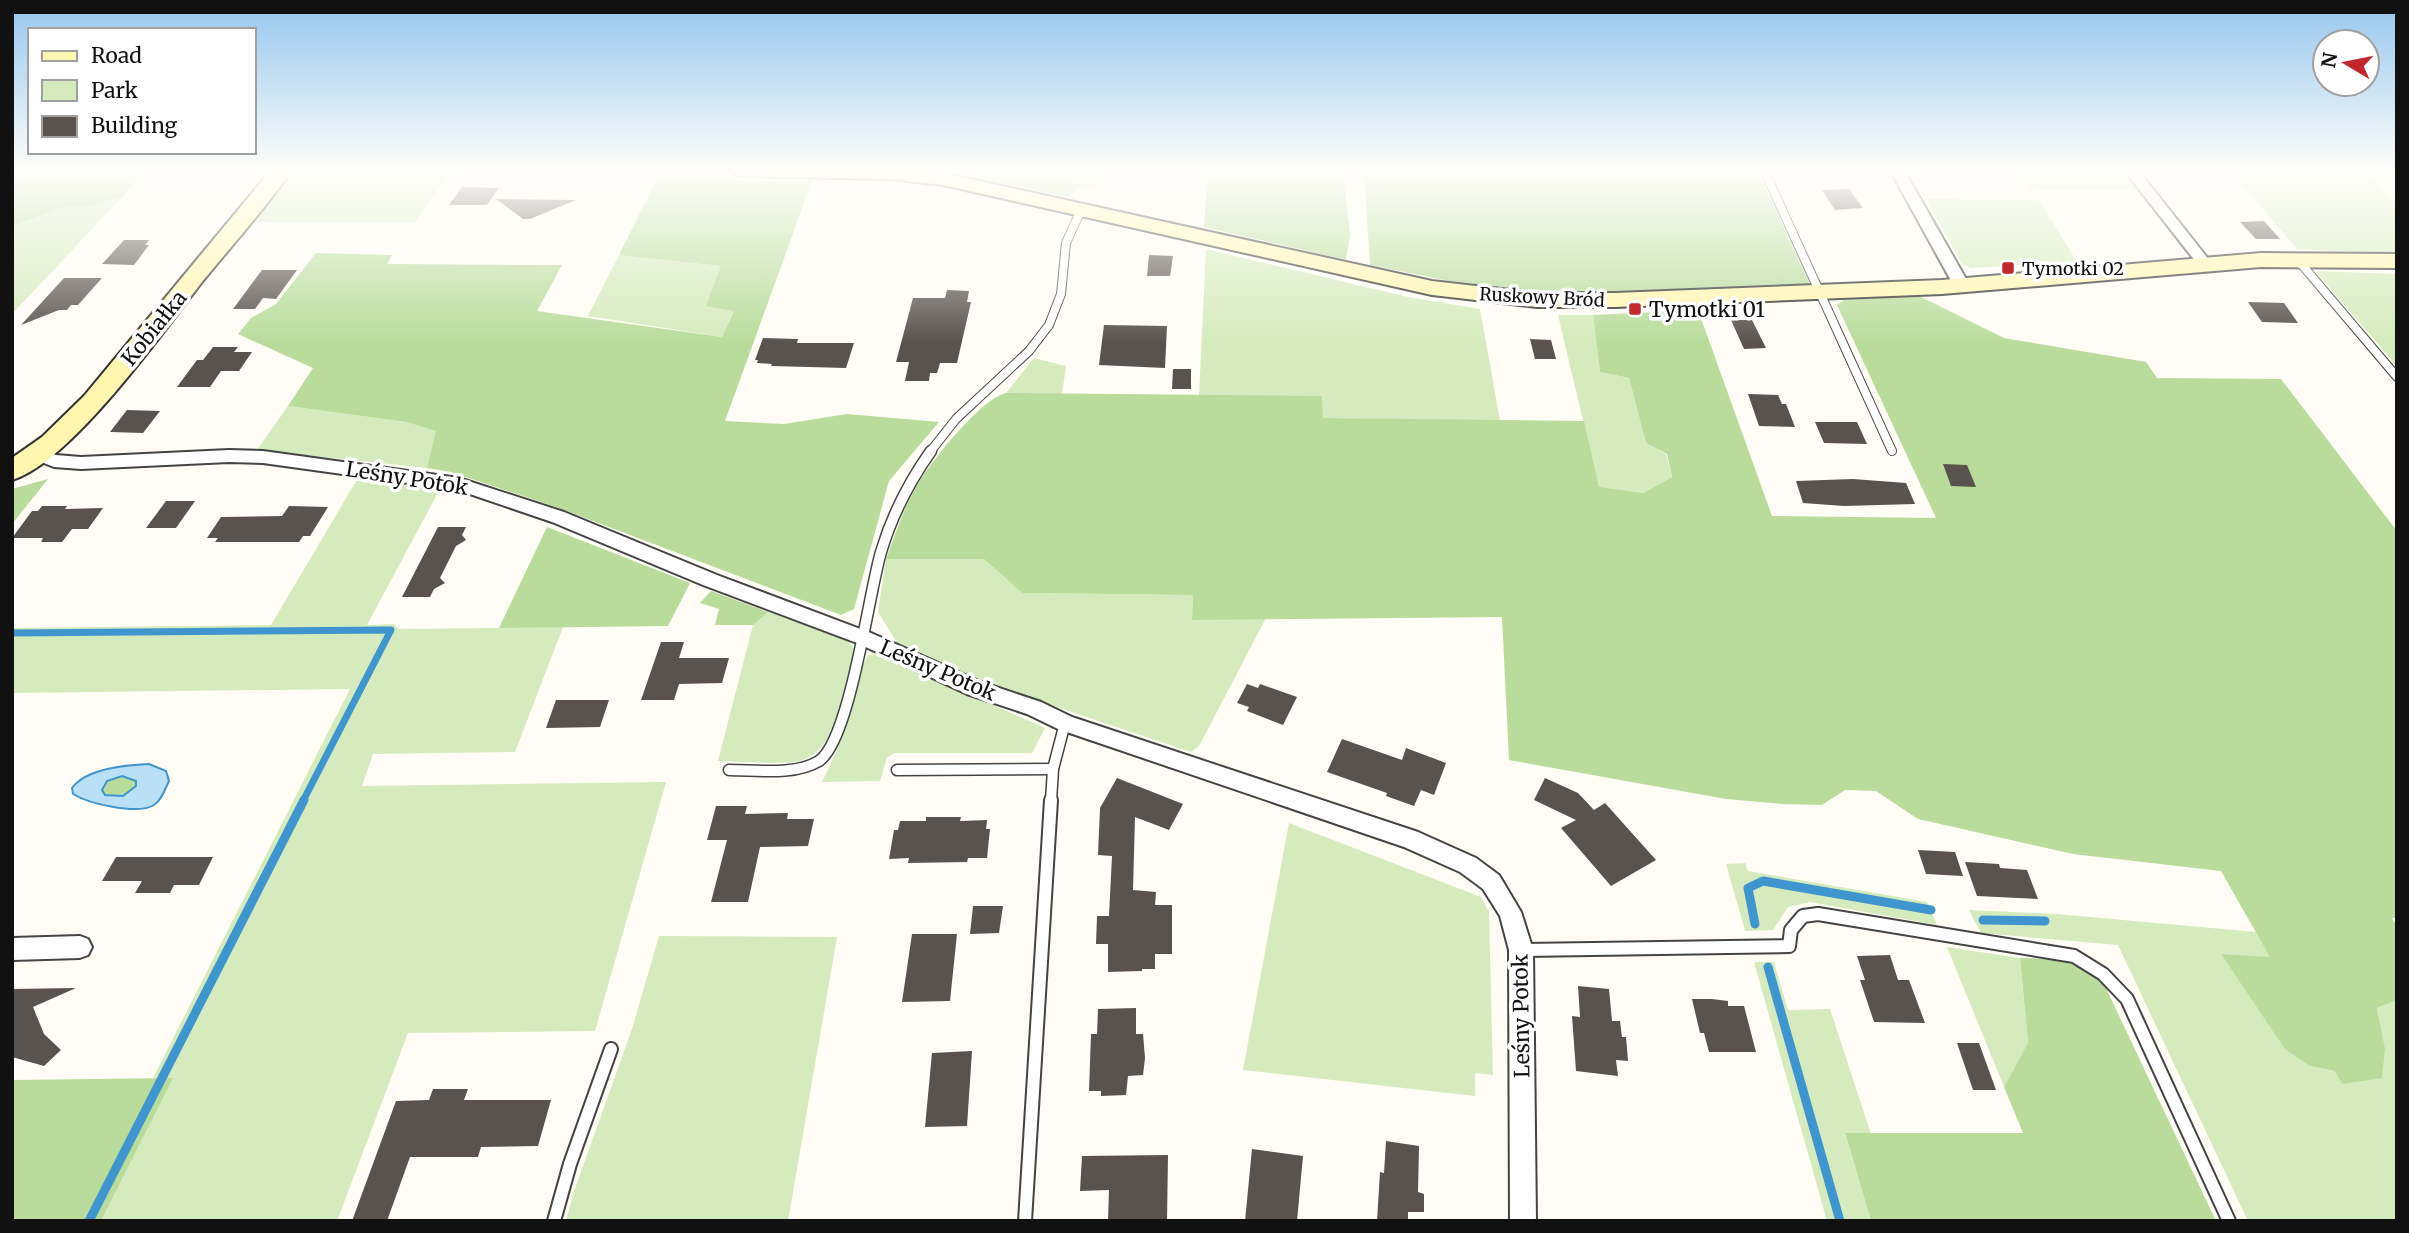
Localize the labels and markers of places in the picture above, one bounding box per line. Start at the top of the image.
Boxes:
place label: Tymotki 02 [2022,257,2124,280]
marker: Tymotki 02 [2000,260,2016,276]
place label: Tymotki 01 [1649,296,1765,323]
marker: Tymotki 01 [1627,301,1643,317]

